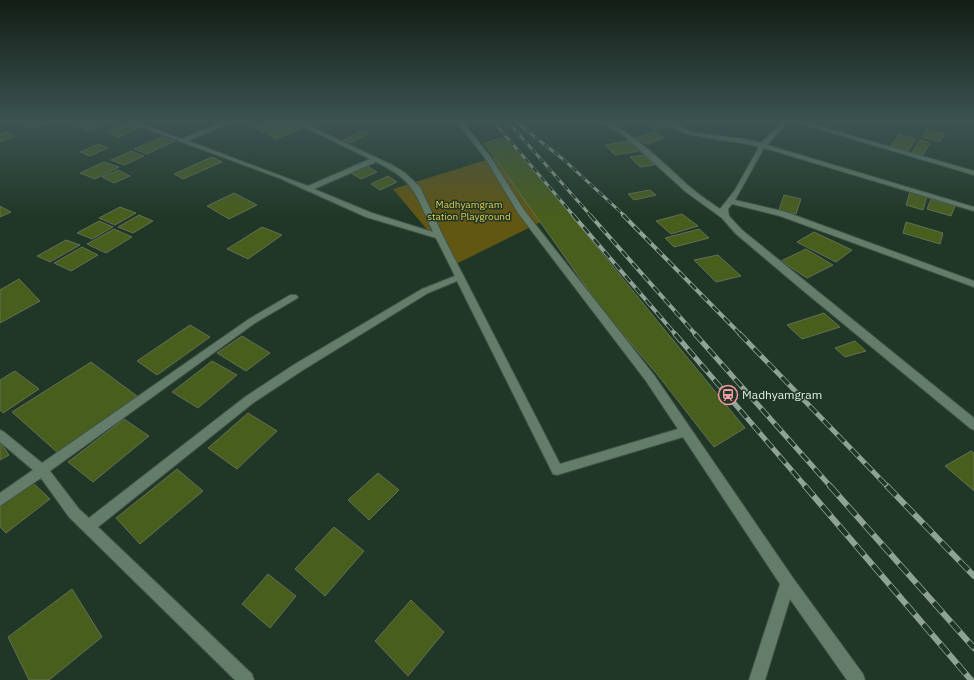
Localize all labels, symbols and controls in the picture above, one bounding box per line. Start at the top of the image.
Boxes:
park label: Madhyamgram station Playground [427,198,511,223]
station icon: Madhyamgram [717,384,739,406]
place label: Madhyamgram [742,387,822,402]

